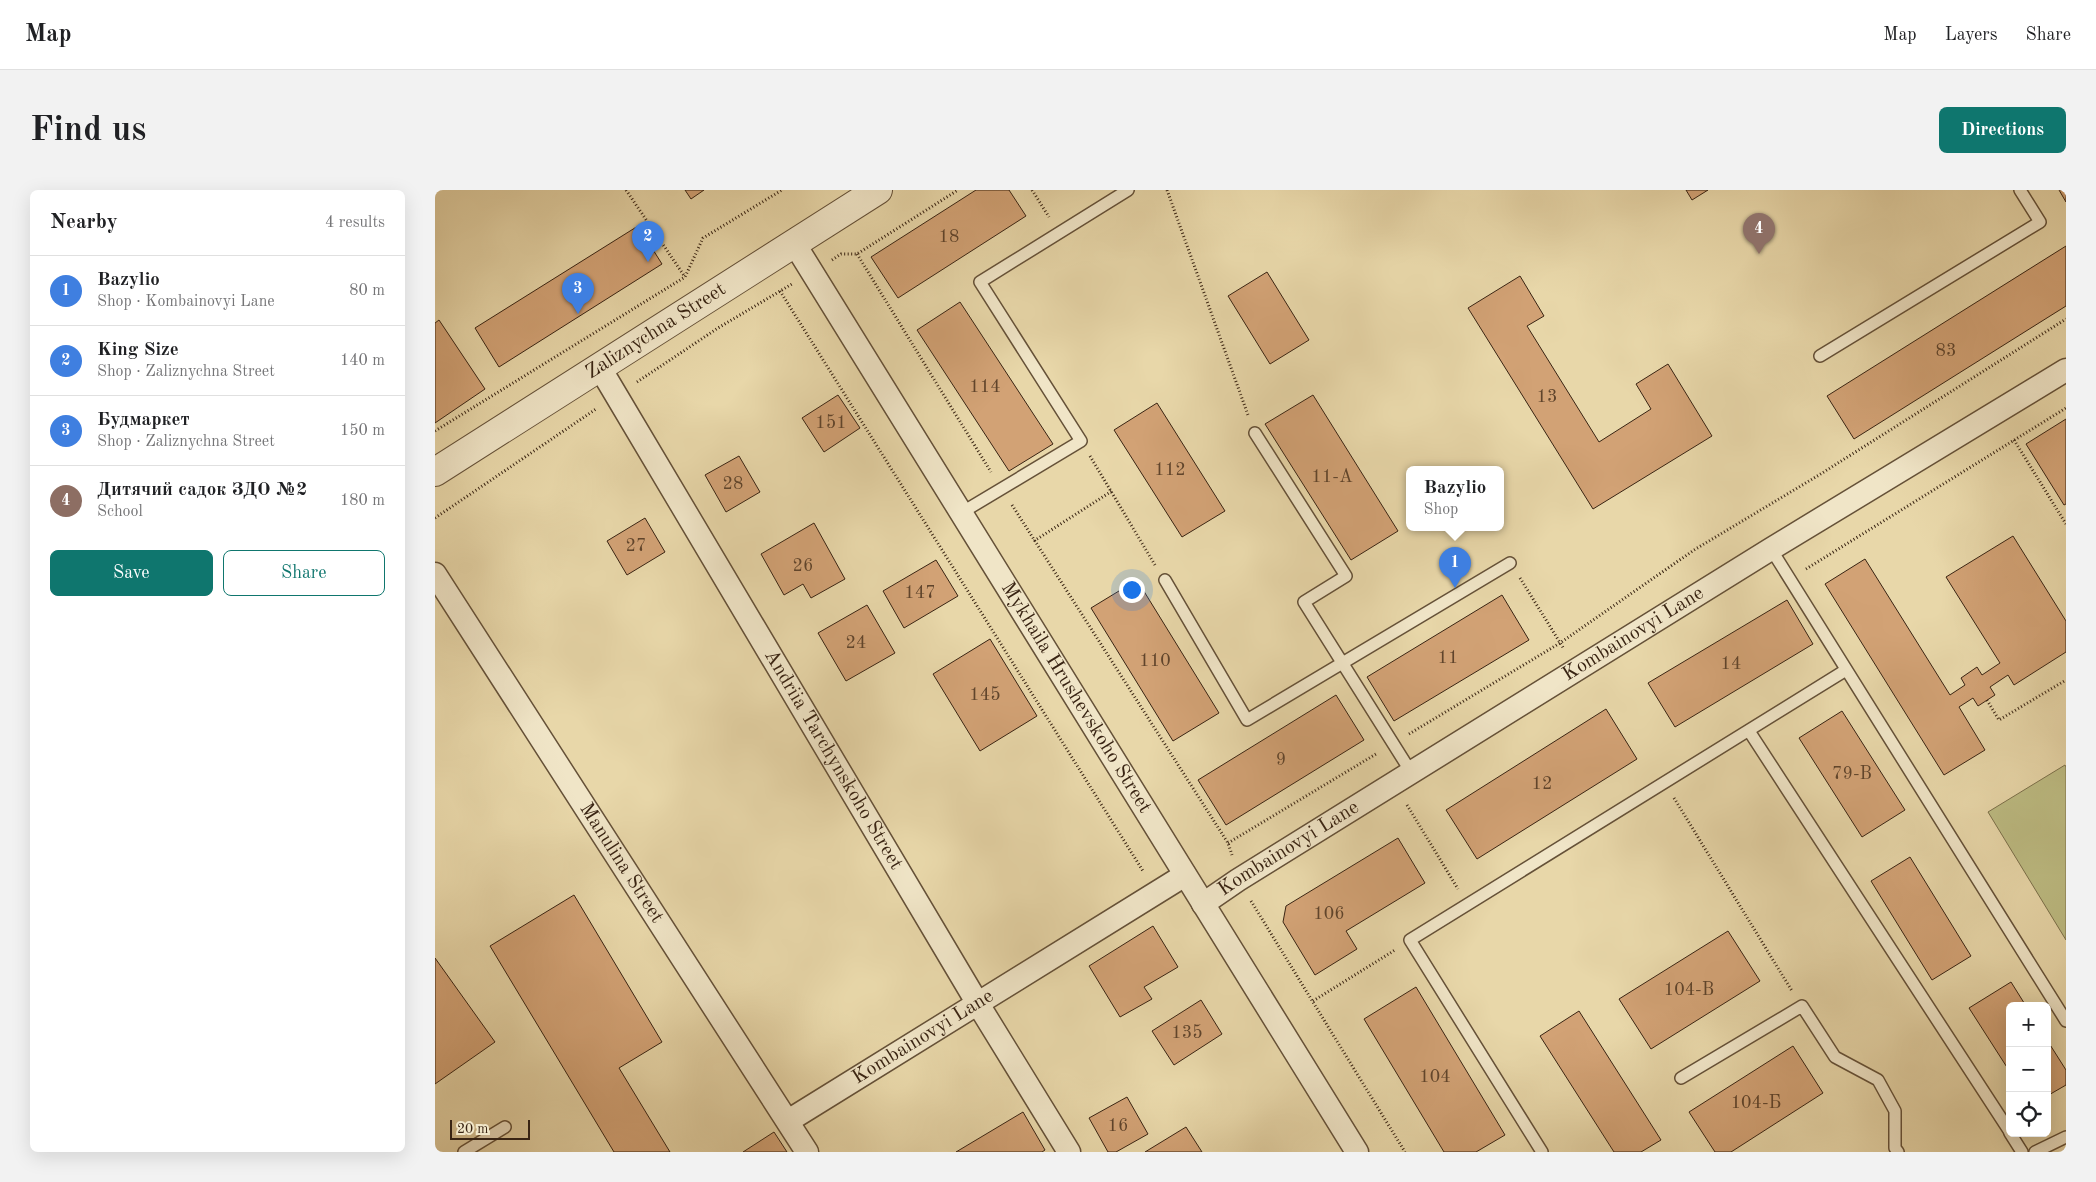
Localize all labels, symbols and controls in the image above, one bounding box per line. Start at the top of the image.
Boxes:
text: Map [25,23,72,47]
text: Map [1883,26,1917,44]
text: Layers [1945,26,1997,44]
text: Share [2025,26,2071,44]
button: Directions [1939,107,2066,153]
text: Find us [30,113,146,148]
text: Nearby [50,212,118,233]
pin: 4 [1743,213,1775,254]
text: 4 results [325,215,385,231]
pin: 2 [632,221,664,262]
house number: 18 [939,228,959,246]
text: Bazylio [97,271,160,290]
pin: 3 [562,273,594,314]
street label: Zaliznychna Street [582,279,730,383]
text: 1 [61,283,71,299]
text: 80 m [349,283,385,299]
text: Shop · Kombainovyi Lane [97,294,275,310]
text: King Size [97,341,179,360]
house number: 83 [1936,342,1956,360]
text: 2 [61,353,71,369]
text: 140 m [340,353,385,369]
text: Shop · Zaliznychna Street [97,364,275,380]
house number: 114 [969,378,1001,396]
house number: 13 [1537,388,1557,406]
text: Будмаркет [97,411,190,430]
house number: 151 [815,414,847,432]
text: 3 [61,423,71,439]
text: 150 m [340,423,385,439]
text: Shop · Zaliznychna Street [97,434,275,450]
house number: 112 [1154,461,1186,479]
popup [1406,466,1504,531]
house number: 11-А [1311,468,1353,486]
house number: 28 [723,475,743,493]
text: Bazylio [1424,479,1486,498]
text: Дитячий садок ЗДО №2 [97,481,307,500]
text: 4 [61,493,71,509]
text: 180 m [340,493,385,509]
text: Shop [1424,502,1458,518]
text: School [97,504,143,520]
house number: 27 [626,537,646,555]
pin: 1 [1439,547,1471,588]
button: Save [50,550,213,596]
button: Share [223,550,385,596]
house number: 26 [793,557,813,575]
your location [1119,577,1145,603]
street label: Mykhaila Hrushevskoho Street [997,579,1155,817]
street label: Kombainovyi Lane [1559,583,1708,686]
house number: 147 [904,584,936,602]
house number: 24 [846,634,866,652]
street label: Andriia Tarchynskoho Street [760,647,906,873]
house number: 11 [1438,649,1458,667]
house number: 110 [1139,652,1171,670]
house number: 14 [1721,655,1741,673]
house number: 145 [969,686,1001,704]
house number: 9 [1276,751,1286,769]
house number: 79-В [1832,765,1872,783]
house number: 12 [1532,775,1552,793]
street label: Kombainovyi Lane [1215,797,1363,900]
street label: Manulina Street [575,800,667,927]
house number: 106 [1313,905,1345,923]
house number: 104-В [1664,981,1714,999]
street label: Kombainovyi Lane [849,986,997,1088]
map controls [2006,1002,2051,1137]
button: + [2006,1002,2051,1047]
house number: 135 [1171,1024,1203,1042]
button: − [2006,1047,2051,1092]
house number: 104 [1419,1068,1451,1086]
button: locate [2006,1092,2051,1137]
house number: 104-Б [1731,1094,1781,1112]
scale bar [450,1117,530,1140]
house number: 16 [1108,1117,1128,1135]
text: 20 m [457,1122,488,1136]

